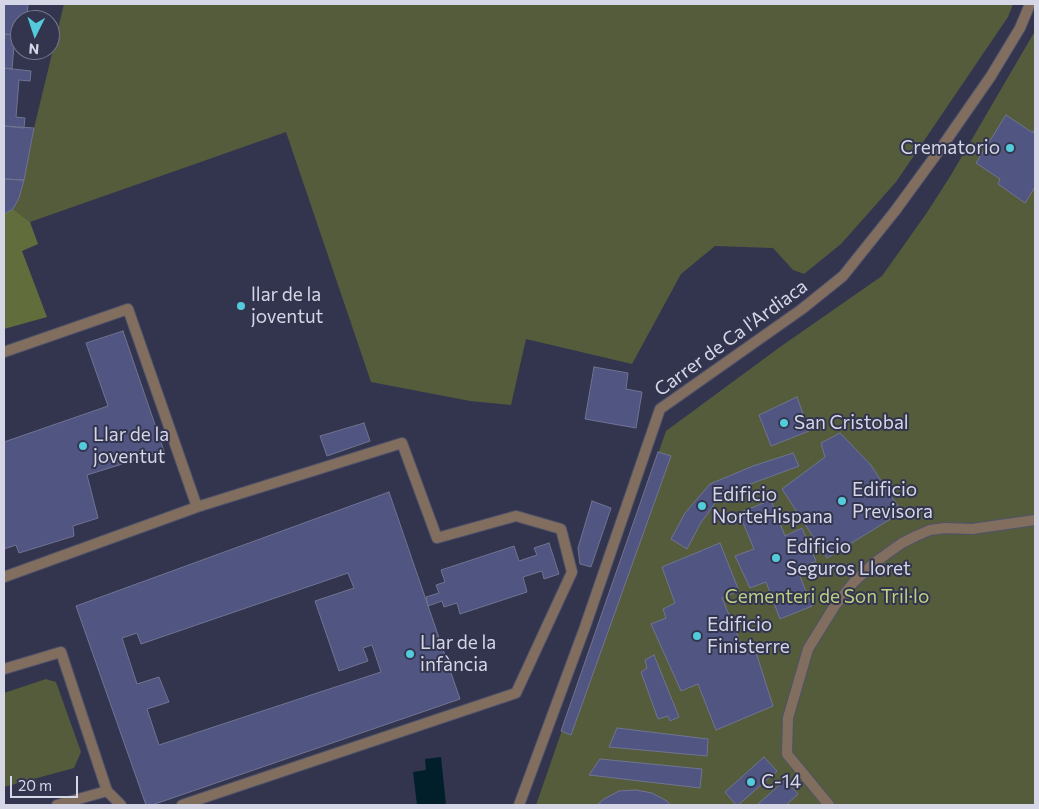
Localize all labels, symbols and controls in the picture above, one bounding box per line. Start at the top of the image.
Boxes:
north arrow [10,10,60,60]
text: N [28,41,40,58]
place label: Crematorio [900,137,1000,159]
marker: Crematorio [1004,142,1016,154]
street label: Carrer de Ca l'Ardiaca [650,275,812,401]
place label: llar de la joventut [251,284,323,328]
marker: llar de la joventut [235,300,247,312]
place label: San Cristobal [794,412,909,434]
marker: San Cristobal [778,417,790,429]
place label: Llar de la joventut [93,424,169,468]
marker: Llar de la joventut [77,440,89,452]
place label: Edificio Previsora [852,479,933,523]
place label: Edificio NorteHispana [712,484,833,528]
marker: Edificio Previsora [836,495,848,507]
marker: Edificio NorteHispana [696,500,708,512]
place label: Edificio Seguros Lloret [786,536,911,580]
marker: Edificio Seguros Lloret [770,552,782,564]
park label: Cementeri de Son Tril·lo [725,586,929,608]
place label: Edificio Finisterre [707,614,790,658]
marker: Edificio Finisterre [691,630,703,642]
place label: Llar de la infància [420,632,496,676]
marker: Llar de la infància [404,648,416,660]
scale bar [12,766,80,798]
place label: C-14 [761,771,801,793]
text: 20 m [18,776,52,794]
marker: C-14 [745,776,757,788]

